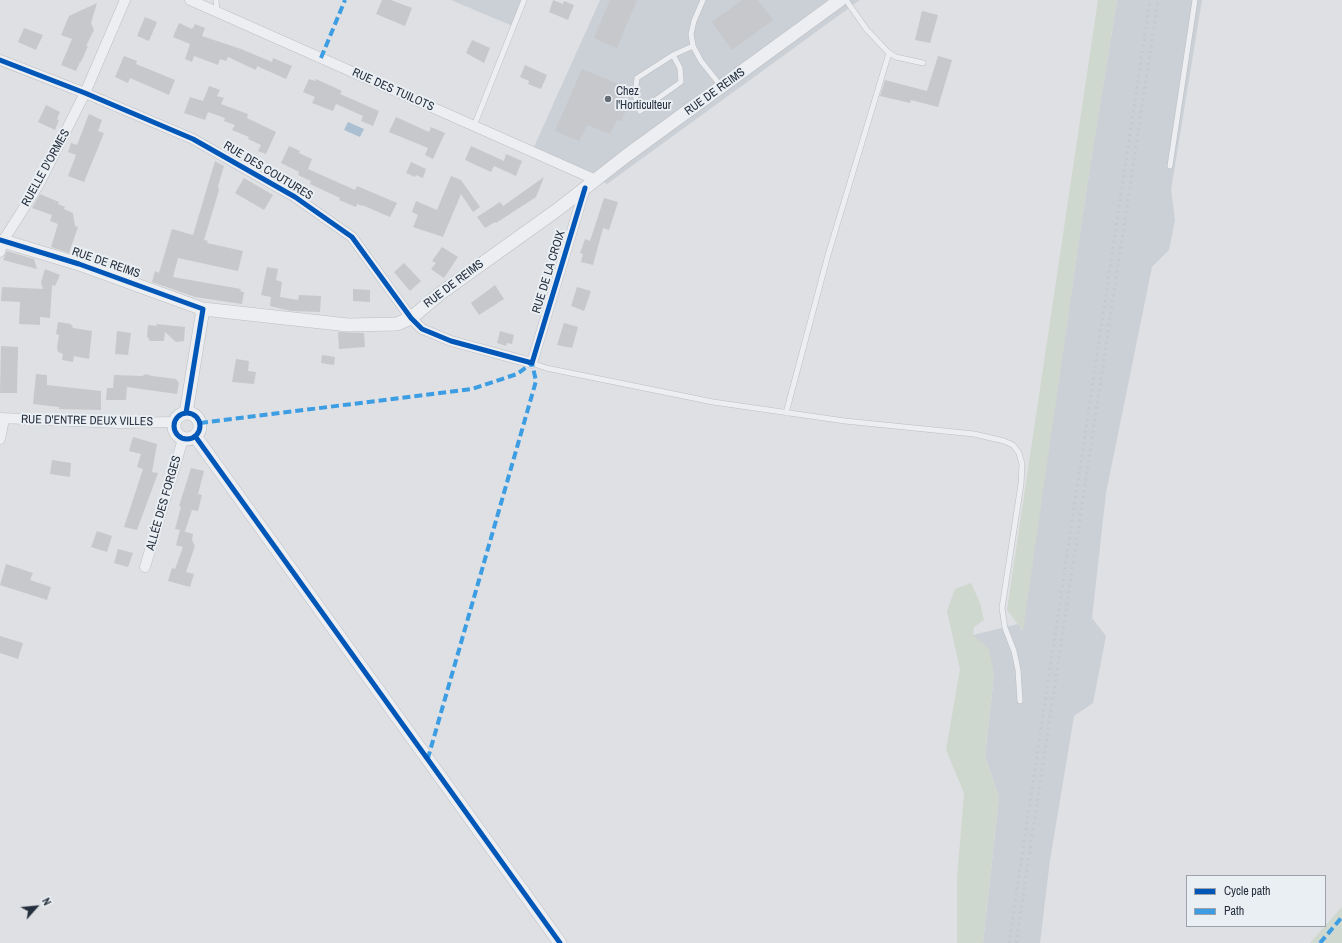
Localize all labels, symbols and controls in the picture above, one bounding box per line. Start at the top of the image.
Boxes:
street label: RUE DE REIMS [682,65,748,119]
street label: RUE DES TUILOTS [350,66,436,114]
place label: Chez l'Horticulteur [616,85,671,113]
marker: Chez l'Horticulteur [603,94,613,104]
street label: RUELLE D'ORMES [19,127,73,209]
street label: RUE DES COUTURES [221,139,315,203]
street label: RUE DE LA CROIX [530,229,568,315]
street label: RUE DE REIMS [70,245,142,281]
street label: RUE DE REIMS [421,257,487,311]
street label: RUE D'ENTRE DEUX VILLES [21,413,153,429]
street label: ALLÉE DES FORGES [144,454,184,552]
legend [1186,875,1326,927]
text: Cycle path [1224,883,1271,899]
north arrow [16,887,56,927]
text: N [39,895,54,908]
text: Path [1224,903,1244,919]

